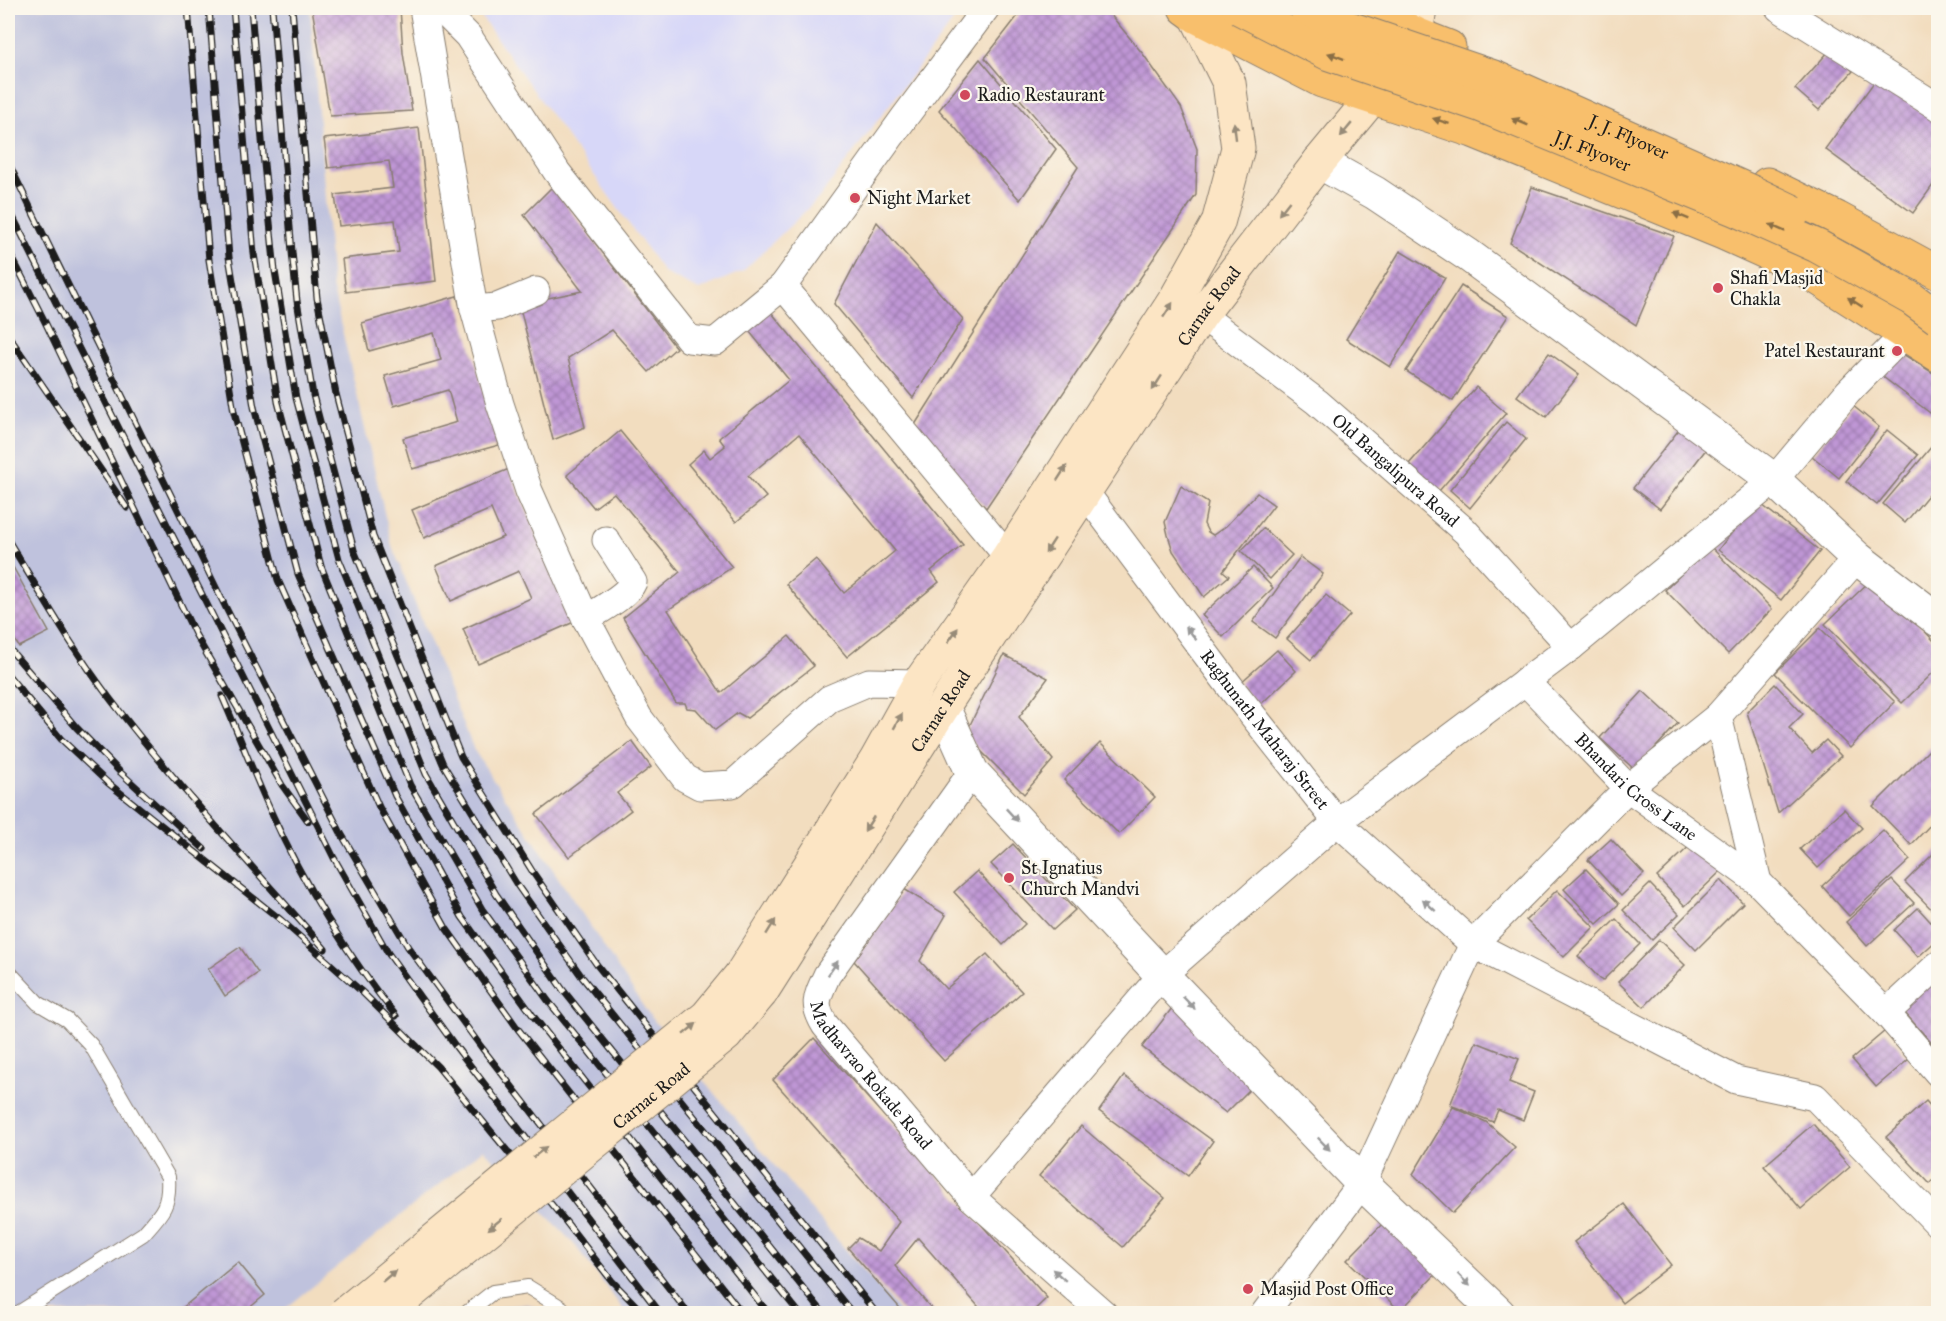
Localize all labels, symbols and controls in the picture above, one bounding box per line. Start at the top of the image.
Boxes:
one-way arrow [1327,51,1345,60]
place label: Radio Restaurant [977,84,1105,106]
marker: Radio Restaurant [958,88,972,102]
street label: J. J. Flyover [1583,109,1672,165]
one-way arrow [1432,115,1450,125]
one-way arrow [1510,117,1528,127]
one-way arrow [1231,121,1240,140]
one-way arrow [1339,122,1352,138]
street label: J.J. Flyover [1549,125,1634,177]
place label: Night Market [867,187,971,210]
marker: Night Market [848,191,862,205]
one-way arrow [1278,201,1290,216]
one-way arrow [1672,211,1690,220]
one-way arrow [1769,224,1786,233]
street label: Carnac Road [1172,262,1246,350]
place label: Shafi Masjid Chakla [1730,267,1823,310]
marker: Shafi Masjid Chakla [1711,281,1725,295]
one-way arrow [1848,296,1864,308]
one-way arrow [1163,302,1174,318]
place label: Patel Restaurant [1764,340,1886,362]
marker: Patel Restaurant [1890,344,1904,358]
one-way arrow [1152,375,1163,391]
street label: Old Bangalipura Road [1327,409,1464,532]
one-way arrow [1056,466,1068,482]
one-way arrow [1044,538,1055,554]
one-way arrow [1185,626,1197,641]
one-way arrow [946,627,958,642]
street label: Raghunath Maharaj Street [1195,645,1334,815]
street label: Carnac Road [906,666,975,757]
one-way arrow [892,713,903,729]
street label: Bhandari Cross Lane [1570,729,1702,846]
one-way arrow [1005,807,1018,822]
one-way arrow [864,816,875,832]
place label: St Ignatius Church Mandvi [1021,857,1139,900]
marker: St Ignatius Church Mandvi [1002,871,1016,885]
one-way arrow [1422,898,1437,912]
one-way arrow [765,919,776,935]
one-way arrow [827,960,839,976]
one-way arrow [1182,996,1196,1011]
street label: Madhavrao Rokade Road [805,998,937,1154]
one-way arrow [683,1023,698,1036]
street label: Carnac Road [608,1058,695,1134]
one-way arrow [1317,1136,1331,1150]
one-way arrow [532,1146,548,1159]
one-way arrow [488,1217,503,1230]
one-way arrow [1052,1268,1067,1282]
one-way arrow [381,1270,396,1283]
one-way arrow [1456,1273,1471,1287]
place label: Masjid Post Office [1260,1278,1394,1300]
marker: Masjid Post Office [1241,1282,1255,1296]

